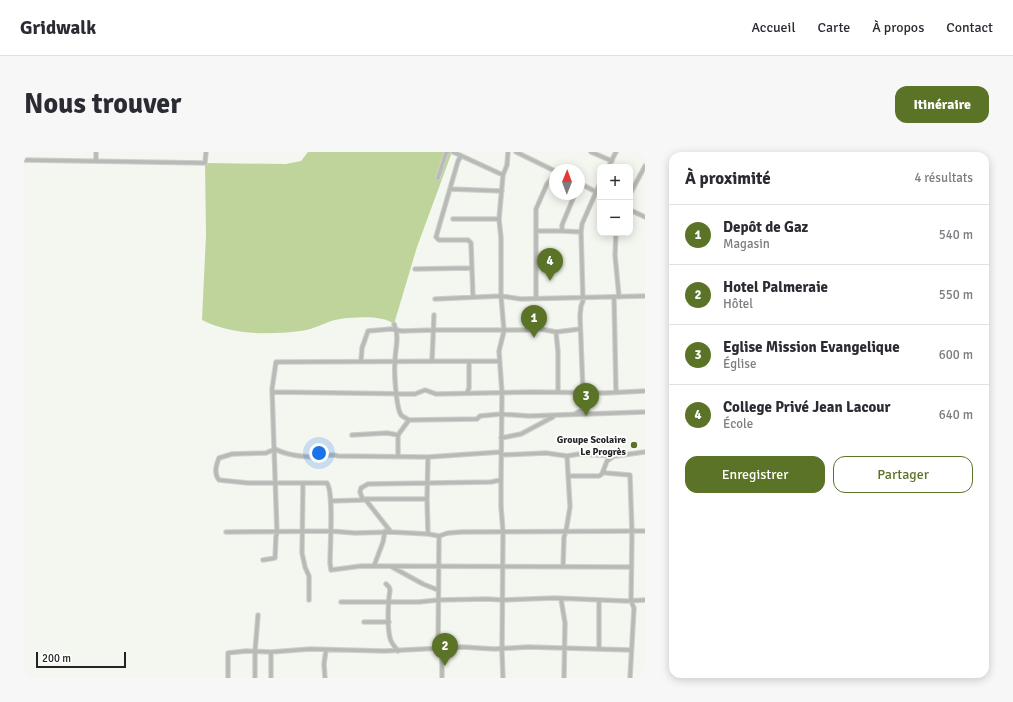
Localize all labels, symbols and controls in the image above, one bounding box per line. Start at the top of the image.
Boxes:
text: Gridwalk [20,16,96,40]
text: Accueil [751,19,796,36]
text: Carte [818,19,850,36]
text: À propos [872,19,924,36]
text: Contact [946,19,993,36]
button: Itinéraire [895,86,989,123]
text: Nous trouver [24,87,181,121]
north arrow [549,164,585,200]
map controls [597,164,633,236]
button: + [597,164,633,200]
text: À proximité [685,168,771,189]
text: 4 résultats [914,170,973,186]
button: − [597,200,633,236]
text: Depôt de Gaz [723,218,808,236]
text: 1 [694,227,702,243]
text: 540 m [939,227,973,243]
text: Magasin [723,236,770,252]
pin: 4 [537,248,563,281]
text: Hotel Palmeraie [723,278,828,296]
text: 2 [694,287,702,303]
text: 550 m [939,287,973,303]
text: Hôtel [723,296,753,312]
pin: 1 [521,305,547,338]
text: Eglise Mission Evangelique [723,338,900,356]
text: 3 [694,347,702,363]
text: 600 m [939,347,973,363]
text: Église [723,356,757,372]
pin: 3 [573,383,599,416]
text: College Privé Jean Lacour [723,398,890,416]
text: 4 [694,407,702,423]
text: 640 m [939,407,973,423]
text: École [723,416,753,432]
place label: Groupe Scolaire Le Progrès [557,434,627,458]
marker: Groupe Scolaire Le Progrès [629,440,639,450]
your location [309,443,329,463]
button: Enregistrer [685,456,825,493]
button: Partager [833,456,973,493]
pin: 2 [432,633,458,666]
scale bar [36,650,126,669]
text: 200 m [42,652,71,665]

